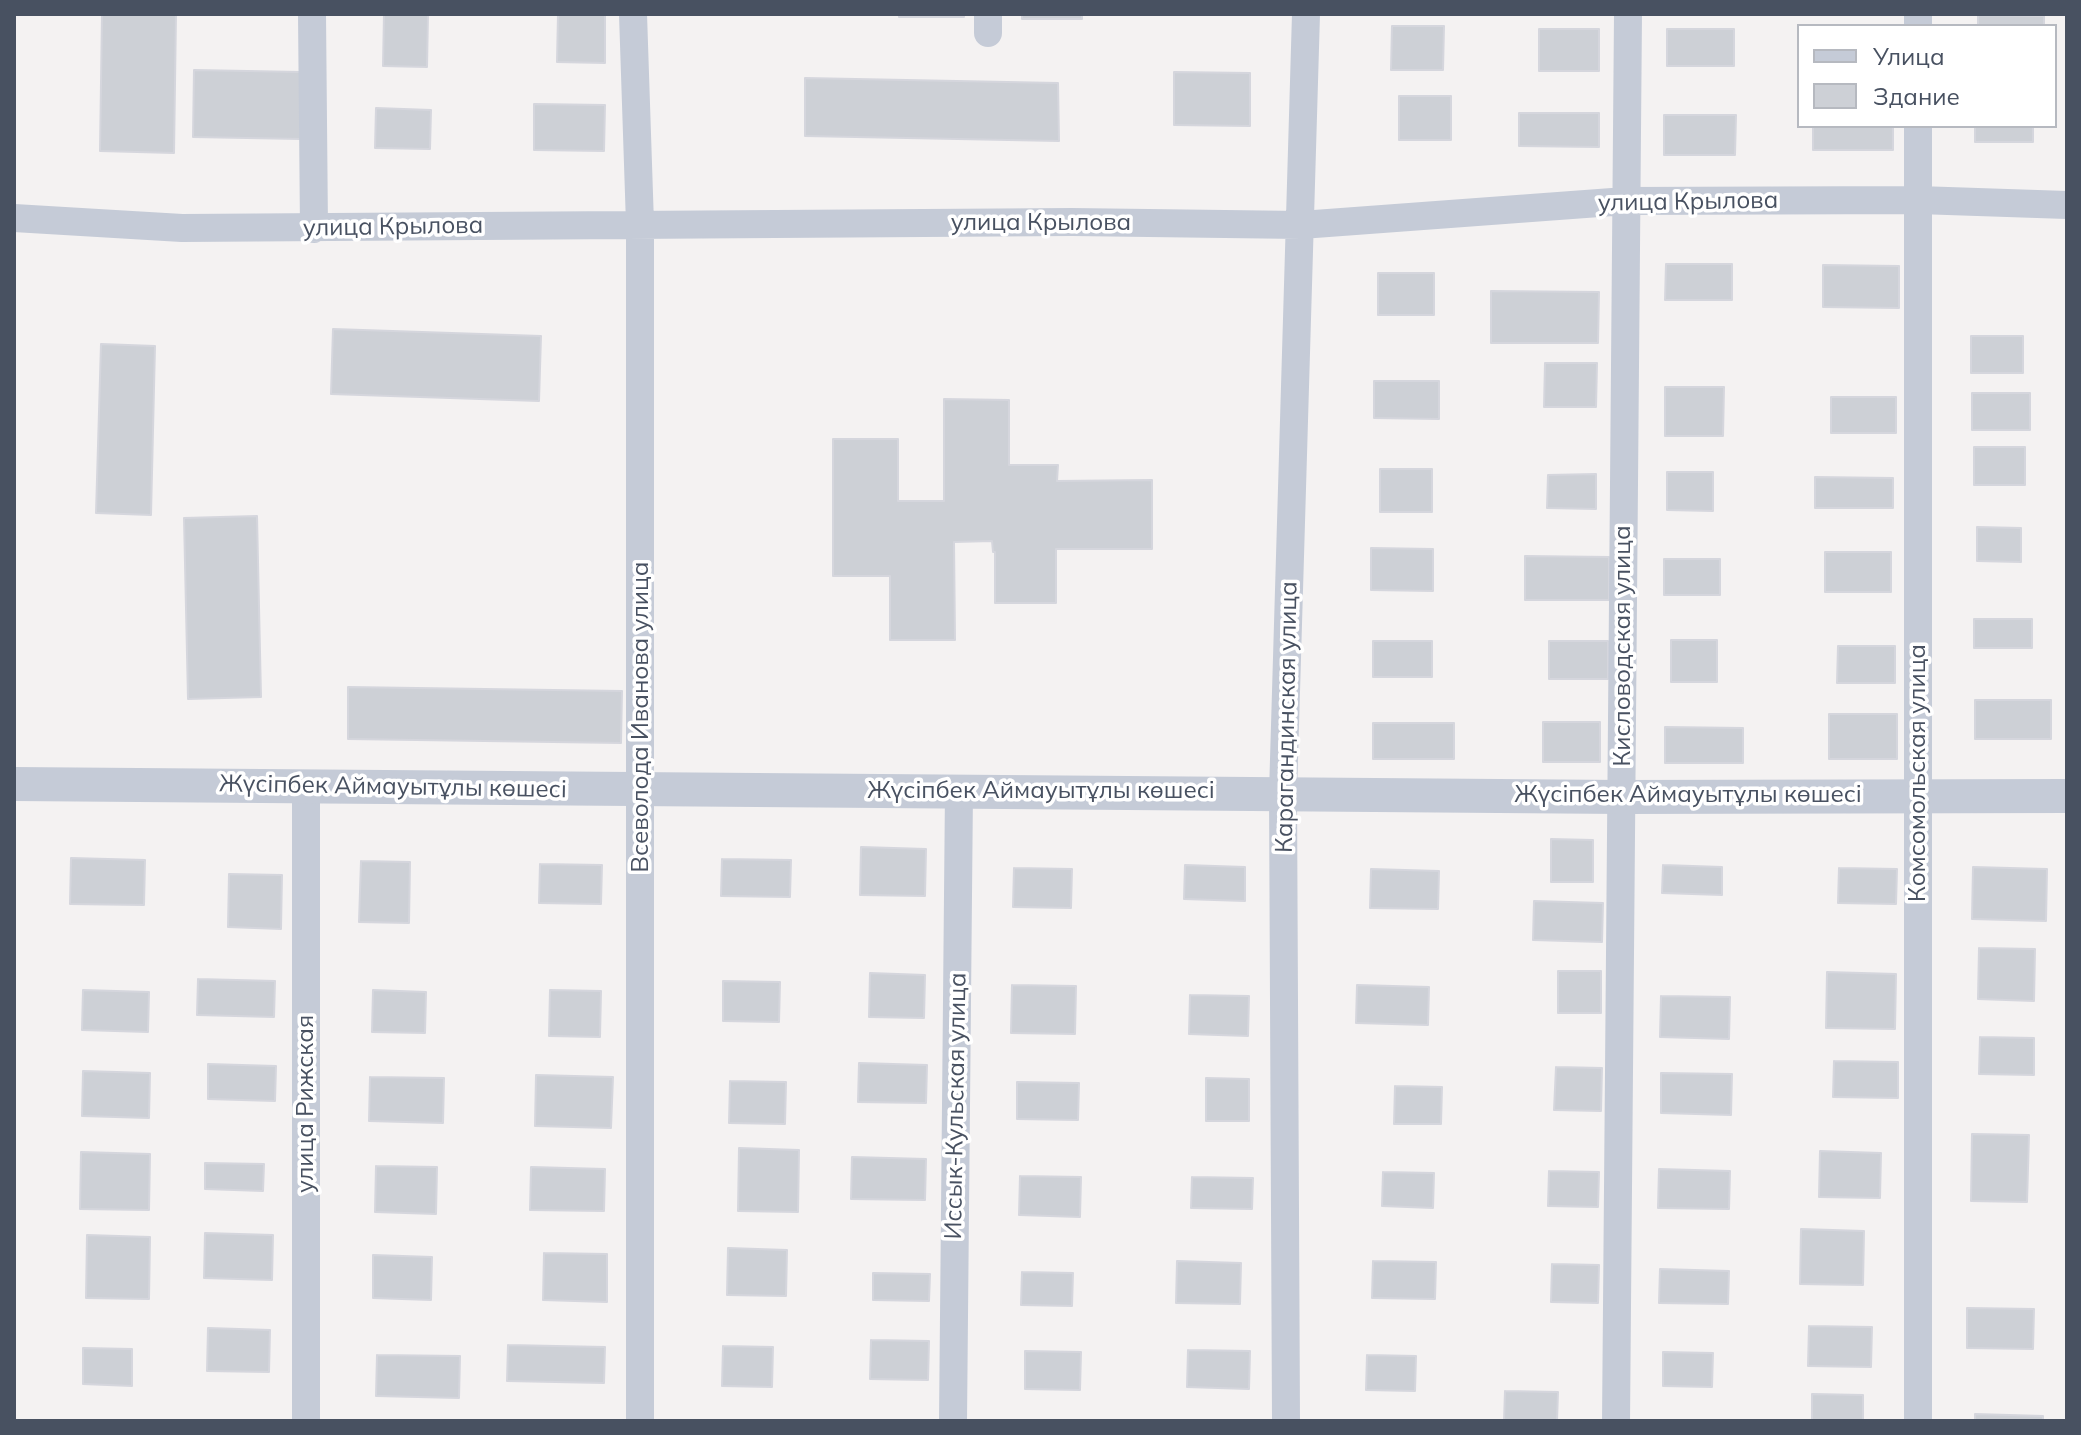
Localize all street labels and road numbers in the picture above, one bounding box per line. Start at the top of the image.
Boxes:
street label: улица Крылова [1597,186,1779,218]
street label: улица Крылова [951,209,1131,237]
street label: улица Крылова [302,211,484,243]
street label: Кисловодская улица [1609,525,1637,767]
street label: Всеволода Иванова улица [627,562,655,872]
street label: Карагандинская улица [1270,581,1304,853]
street label: Комсомольская улица [1904,644,1932,902]
street label: Жүсіпбек Аймауытұлы көшесі [219,770,567,804]
street label: Жүсіпбек Аймауытұлы көшесі [867,777,1215,805]
street label: Жүсіпбек Аймауытұлы көшесі [1514,781,1862,809]
street label: Иссык-Кульская улица [939,972,973,1240]
street label: улица Рижская [292,1015,320,1193]

